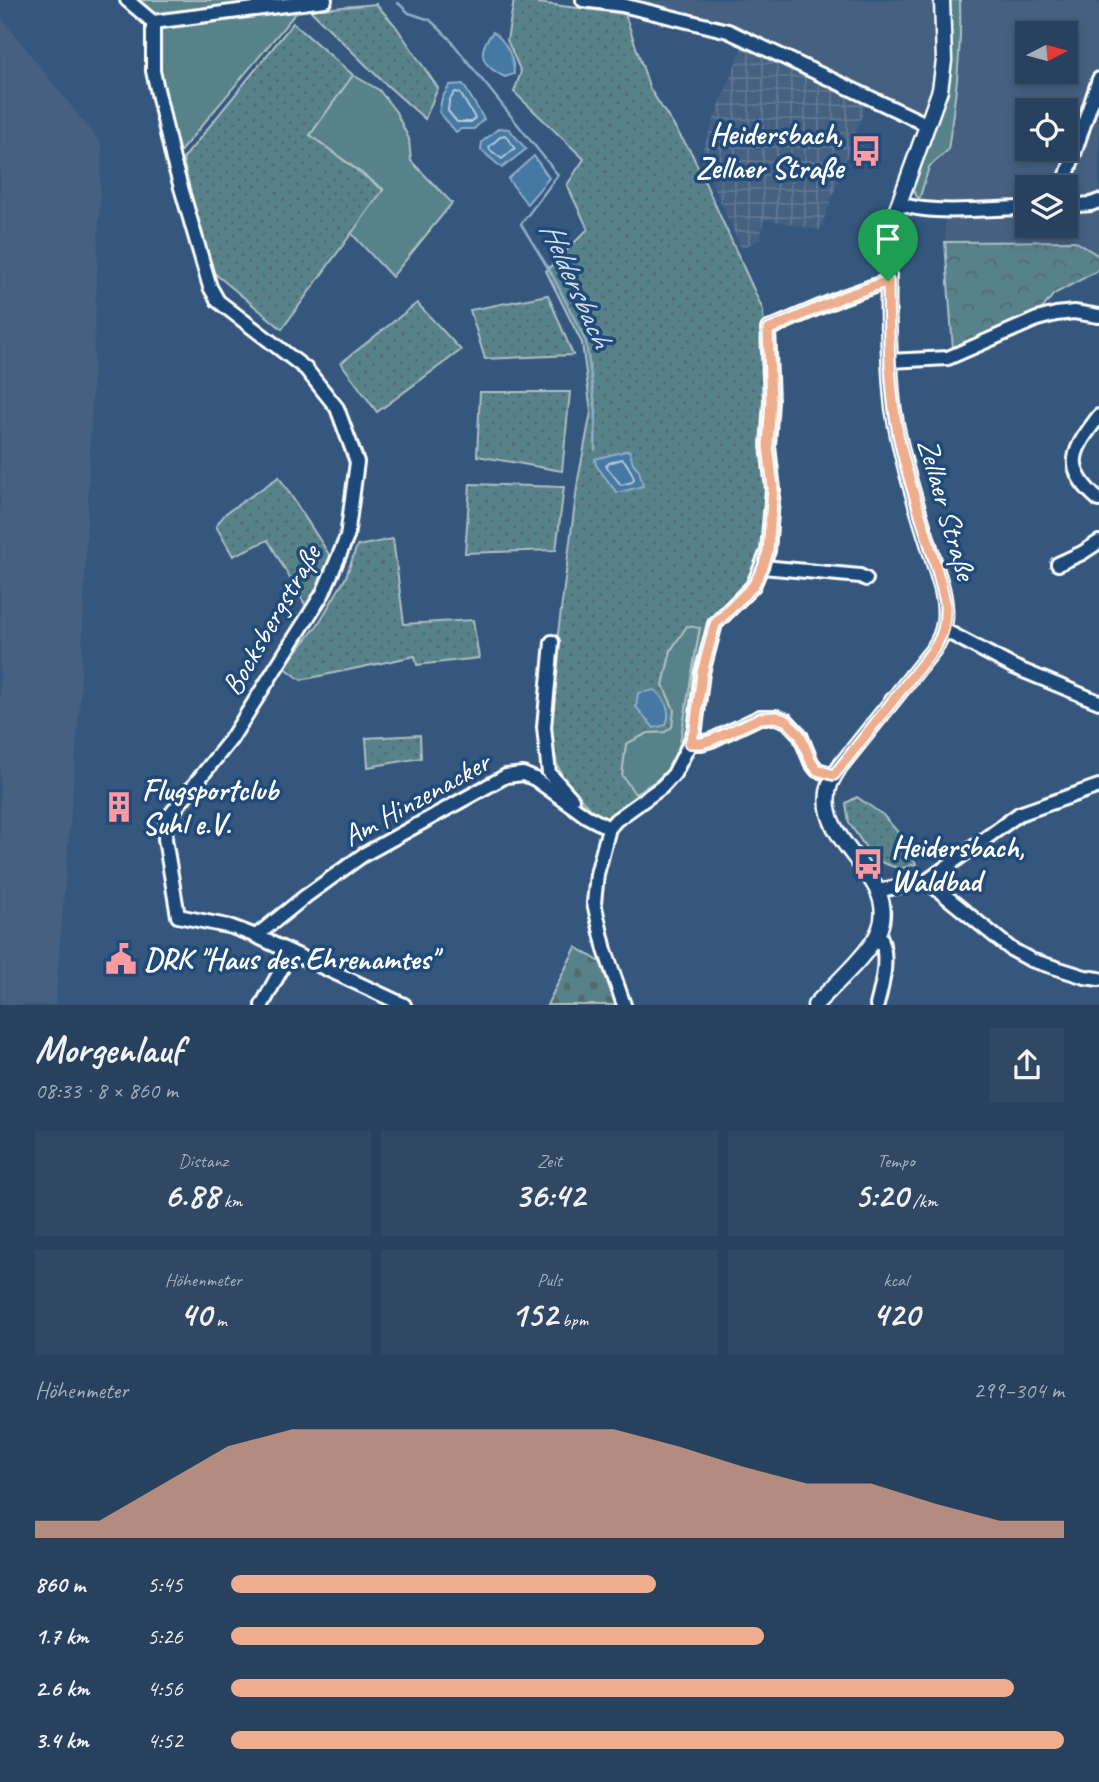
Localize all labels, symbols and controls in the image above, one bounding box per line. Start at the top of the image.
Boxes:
north arrow [1015,21,1078,84]
map controls [1015,21,1078,238]
button: locate [1015,98,1078,161]
place label: Heidersbach, Zellaer Straße [696,115,846,187]
bus stop icon: Heidersbach, Zellaer Straße [849,134,883,168]
button: layers [1015,175,1078,238]
pin [858,209,918,281]
water label: Heldersbach [531,215,623,355]
icon: arrive [869,220,907,258]
street label: Zellaer Straße [909,434,986,586]
street label: Bocksbergstraße [213,536,330,702]
street label: Am Hinzenacker [336,741,499,855]
place label: Flugsportclub Suhl e.V. [142,771,281,843]
building icon: Flugsportclub Suhl e.V. [102,790,136,824]
place label: Heidersbach, Waldbad [891,828,1025,900]
bus stop icon: Heidersbach, Waldbad [851,847,885,881]
place label: DRK "Haus des Ehrenamtes" [144,940,444,978]
public building icon: DRK "Haus des Ehrenamtes" [104,942,138,976]
text: Morgenlauf [35,1026,182,1073]
button: share [990,1028,1064,1102]
text: 08:33 · 8 × 860 m [35,1076,178,1105]
text: Distanz [178,1149,228,1173]
text: Zeit [537,1149,562,1173]
text: Tempo [877,1149,915,1173]
text: 6.88 [164,1173,219,1218]
text: 36:42 [514,1173,585,1218]
text: 5:20 [854,1173,908,1218]
text: km [219,1189,242,1213]
text: /km [908,1189,937,1213]
text: Höhenmeter [165,1268,242,1292]
text: Puls [537,1268,562,1292]
text: kcal [883,1268,908,1292]
text: 40 [180,1292,211,1337]
text: 152 [511,1292,558,1337]
text: 420 [872,1292,919,1337]
text: m [211,1308,227,1332]
text: bpm [558,1308,588,1332]
text: Höhenmeter [35,1376,128,1405]
text: 299–304 m [973,1376,1064,1405]
text: 860 m [35,1570,85,1599]
text: 5:45 [147,1570,183,1599]
text: 1.7 km [35,1622,88,1651]
text: 5:26 [147,1622,183,1651]
text: 2.6 km [35,1674,89,1703]
text: 4:56 [147,1674,183,1703]
text: 3.4 km [35,1726,89,1755]
text: 4:52 [147,1726,183,1755]

